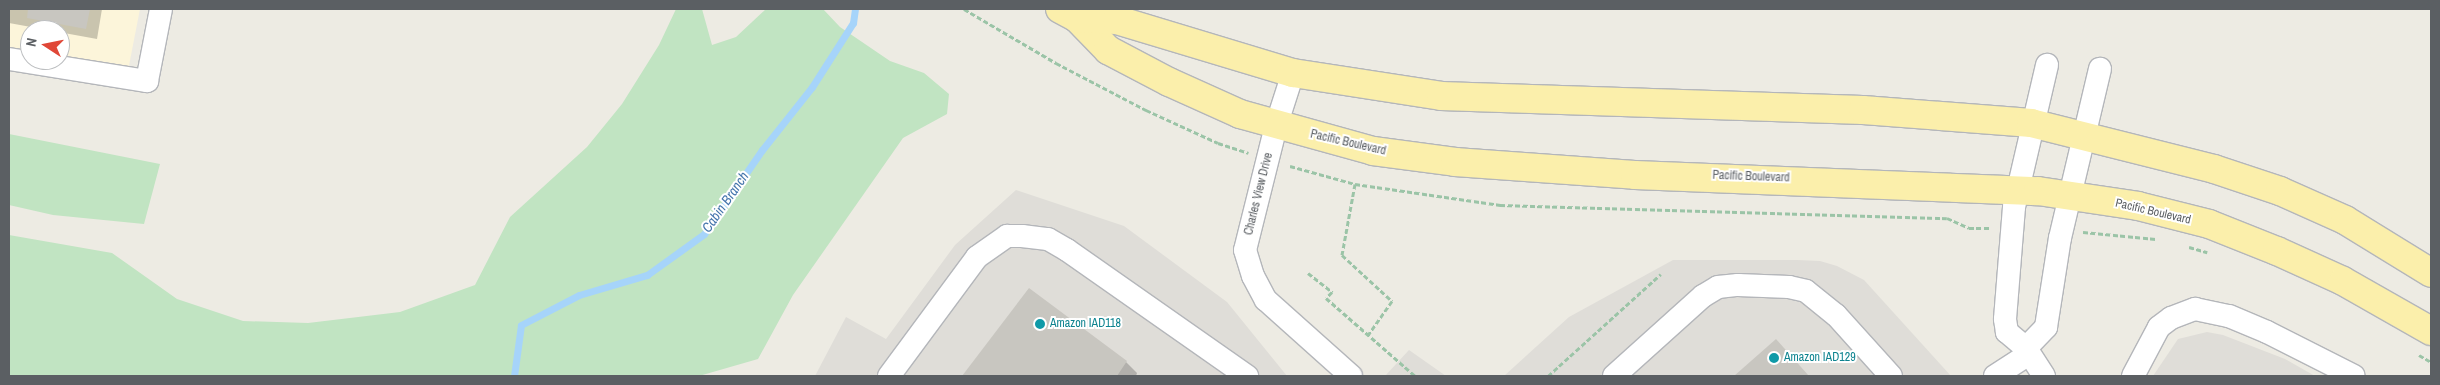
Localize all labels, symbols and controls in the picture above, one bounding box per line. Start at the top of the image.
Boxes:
north arrow [20,20,70,70]
text: N [22,37,41,48]
street label: Pacific Boulevard [1309,127,1387,159]
street label: Charles View Drive [1242,151,1276,237]
water label: Cabin Branch [698,168,752,236]
street label: Pacific Boulevard [1712,168,1790,186]
street label: Pacific Boulevard [2114,196,2192,228]
place label: Amazon IAD118 [1050,317,1121,331]
marker: Amazon IAD118 [1034,318,1046,330]
place label: Amazon IAD129 [1784,351,1856,365]
marker: Amazon IAD129 [1768,352,1780,364]

